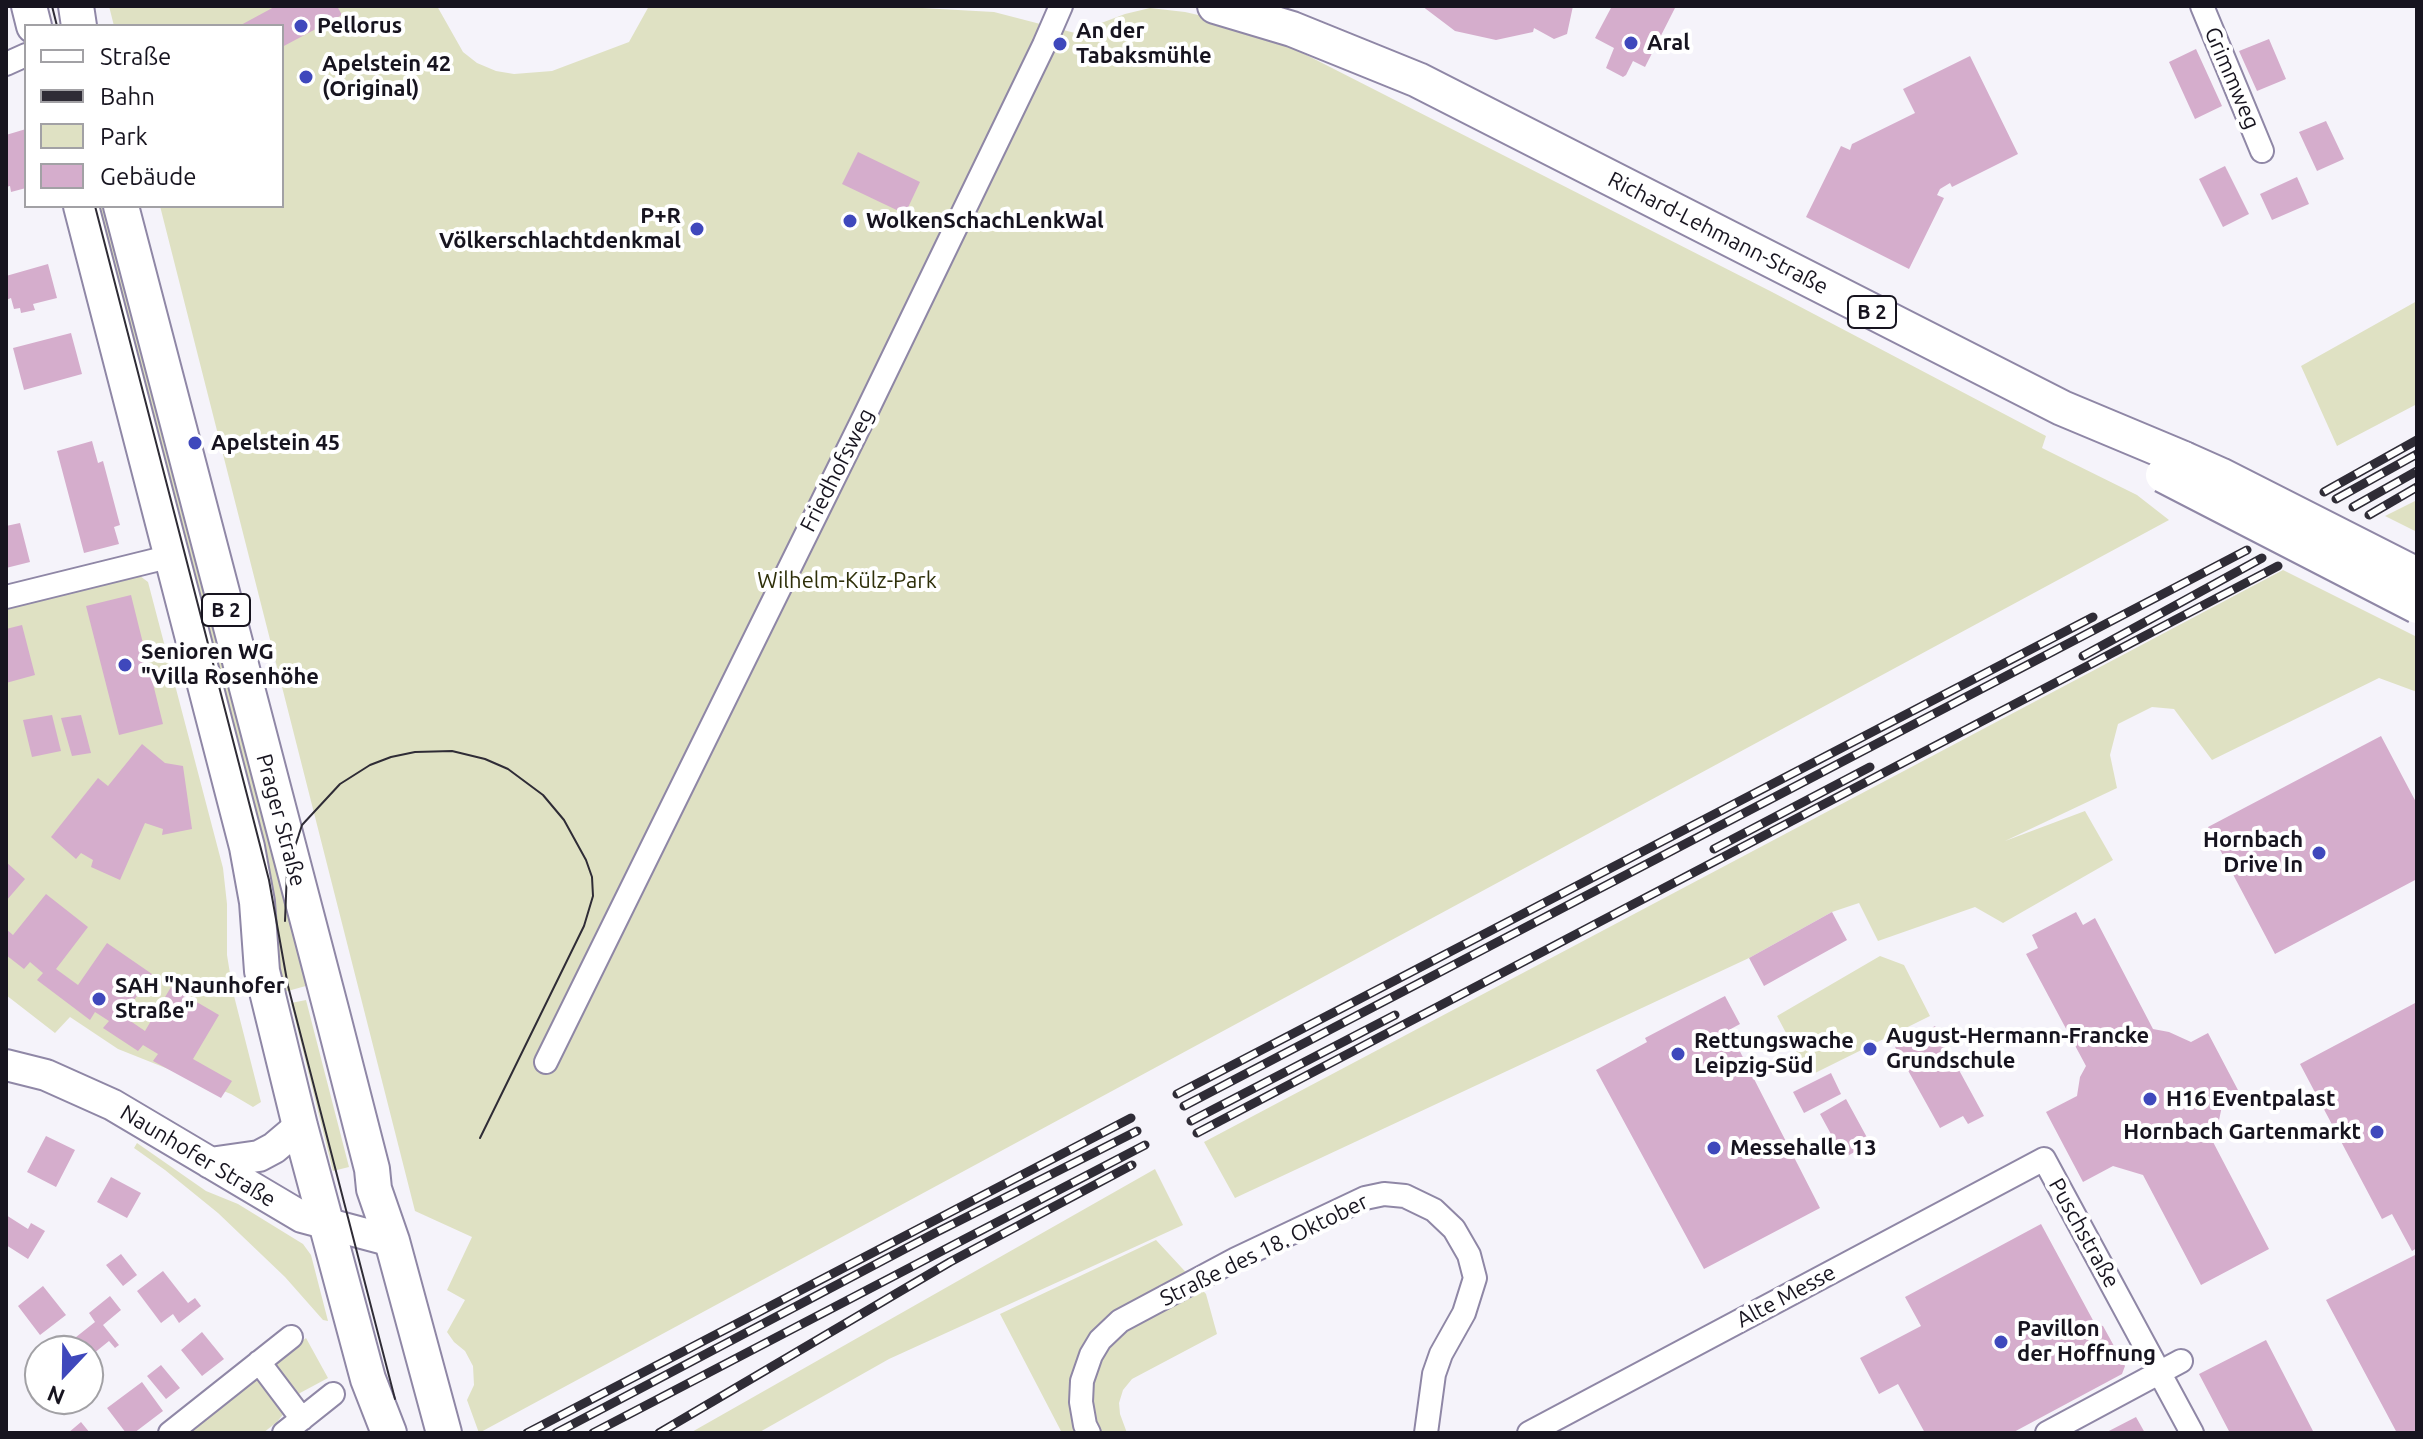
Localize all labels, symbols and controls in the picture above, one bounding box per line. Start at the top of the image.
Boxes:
place label: Pellorus [317,13,402,39]
marker: Pellorus [292,17,310,35]
place label: An der Tabaksmühle [1076,18,1212,70]
street label: Grimmweg [2199,23,2265,133]
legend [24,24,284,208]
place label: Aral [1647,30,1690,56]
marker: Aral [1622,34,1640,52]
marker: An der Tabaksmühle [1051,35,1069,53]
text: Straße [100,43,171,70]
place label: Apelstein 42 (Original) [322,51,451,102]
marker: Apelstein 42 (Original) [297,68,315,86]
text: Bahn [100,83,155,110]
text: Park [100,123,148,150]
text: Gebäude [100,163,197,190]
street label: Richard-Lehmann-Straße [1603,166,1833,300]
place label: P+R Völkerschlachtdenkmal [439,203,681,254]
place label: WolkenSchachLenkWal [866,208,1104,234]
marker: WolkenSchachLenkWal [841,212,859,230]
marker: P+R Völkerschlachtdenkmal [688,220,706,238]
road number: B 2 [1848,296,1896,328]
street label: Friedhofsweg [795,404,879,536]
place label: Apelstein 45 [211,430,340,456]
marker: Apelstein 45 [186,434,204,452]
park label: Wilhelm-Külz-Park [757,568,937,594]
road number: B 2 [202,594,250,626]
place label: Senioren WG "Villa Rosenhöhe [141,639,319,690]
marker: Senioren WG "Villa Rosenhöhe [116,656,134,674]
street label: Prager Straße [251,751,311,889]
place label: Hornbach Drive In [2203,827,2303,878]
marker: Hornbach Drive In [2310,844,2328,862]
place label: SAH "Naunhofer Straße" [115,973,285,1024]
marker: SAH "Naunhofer Straße" [90,990,108,1008]
place label: August-Hermann-Francke Grundschule [1886,1023,2149,1074]
place label: Rettungswache Leipzig-Süd [1694,1028,1854,1080]
marker: August-Hermann-Francke Grundschule [1861,1040,1879,1058]
marker: Rettungswache Leipzig-Süd [1669,1045,1687,1063]
place label: H16 Eventpalast [2166,1086,2335,1112]
marker: H16 Eventpalast [2141,1090,2159,1108]
street label: Naunhofer Straße [115,1099,281,1213]
place label: Hornbach Gartenmarkt [2123,1119,2361,1145]
marker: Hornbach Gartenmarkt [2368,1123,2386,1141]
place label: Messehalle 13 [1730,1135,1877,1161]
marker: Messehalle 13 [1705,1139,1723,1157]
street label: Puschstraße [2043,1174,2125,1292]
street label: Straße des 18. Oktober [1156,1188,1372,1312]
street label: Alte Messe [1732,1259,1840,1333]
place label: Pavillon der Hoffnung [2017,1316,2156,1368]
marker: Pavillon der Hoffnung [1992,1333,2010,1351]
north arrow [24,1335,104,1415]
text: N [43,1381,68,1411]

